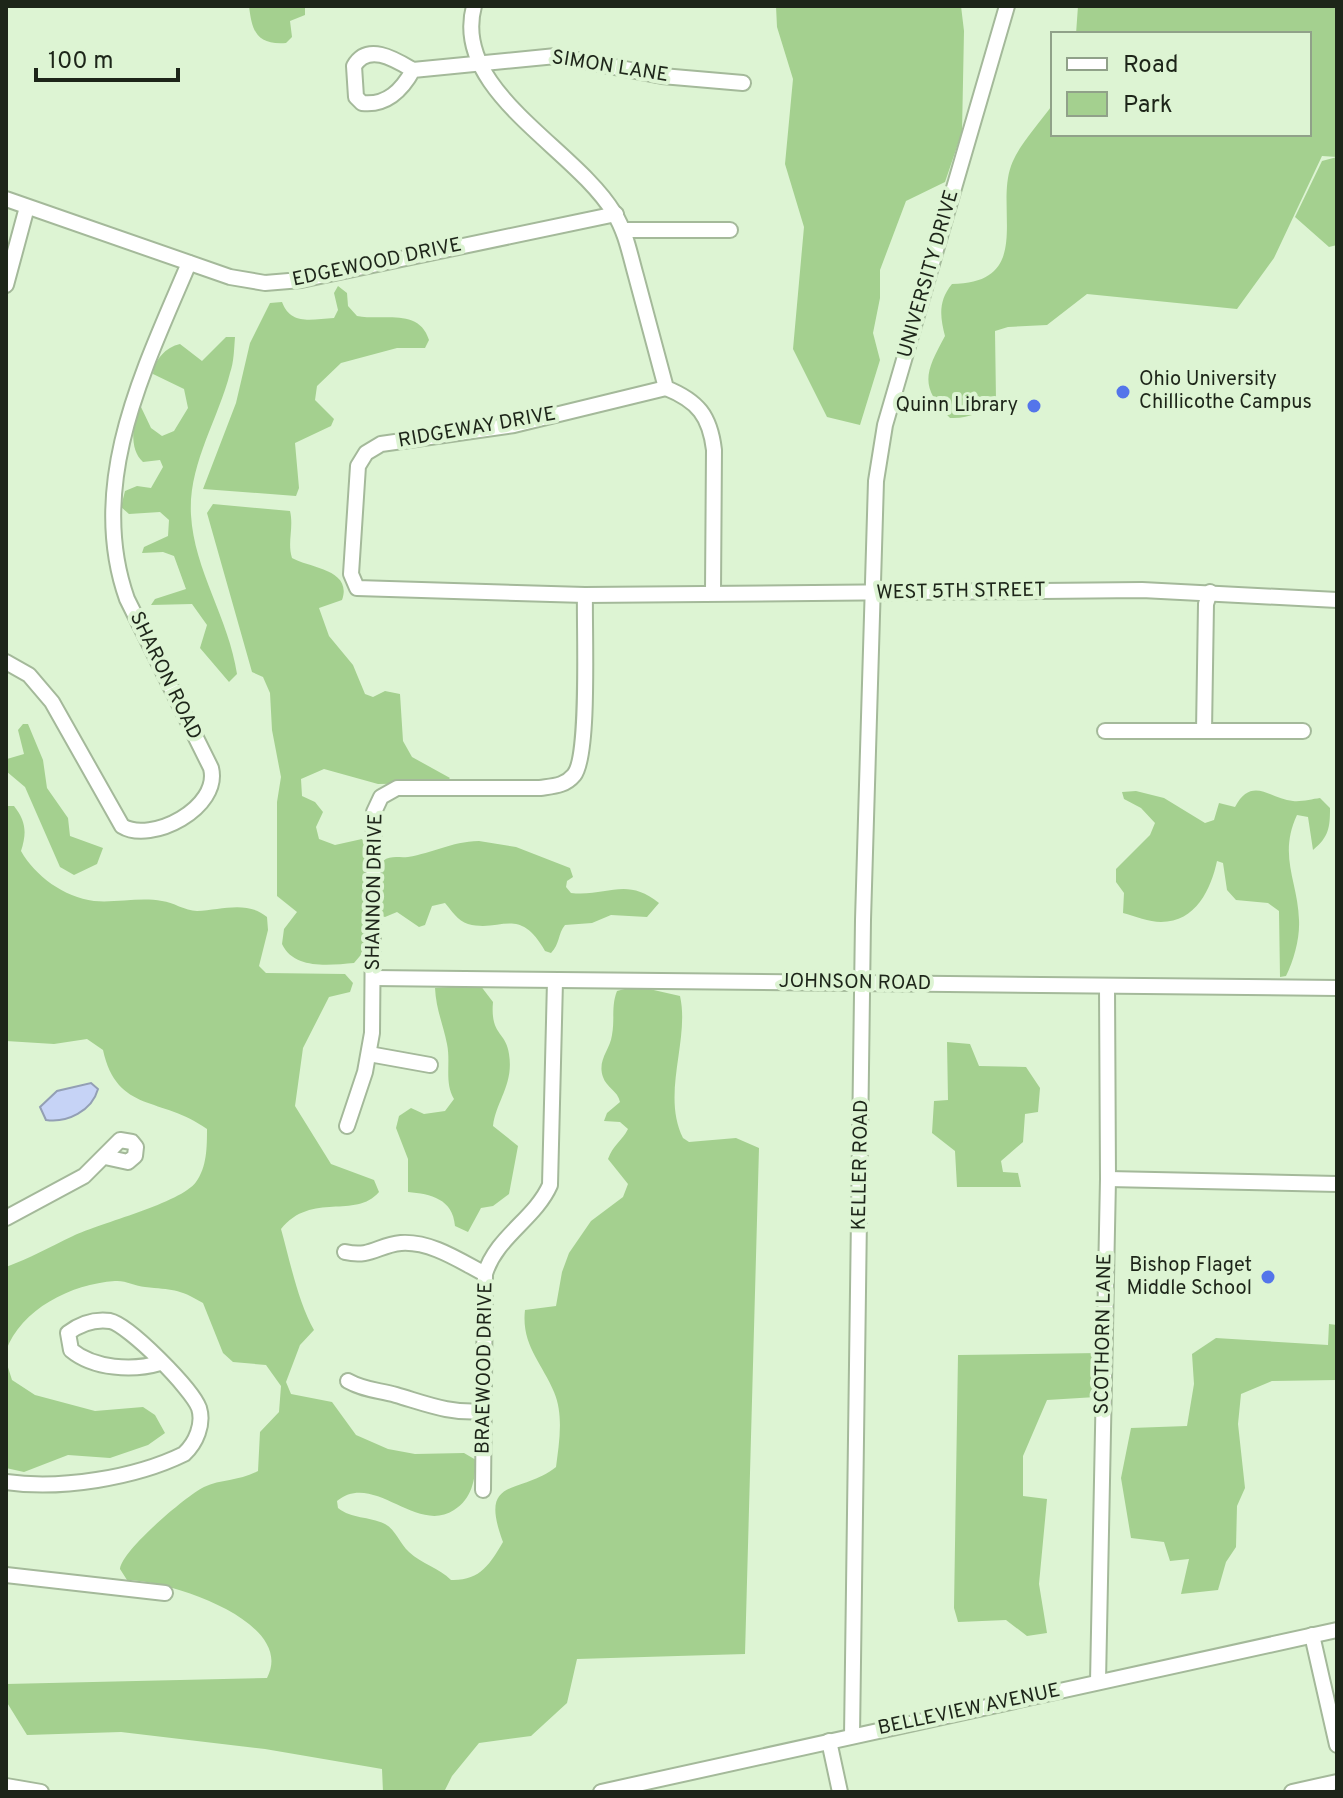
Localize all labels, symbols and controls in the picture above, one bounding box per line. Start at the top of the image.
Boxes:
scale bar [36,32,178,82]
legend [1051,32,1311,136]
street label: SIMON LANE [550,45,670,89]
text: 100 m [48,47,114,77]
text: Road [1123,51,1179,81]
text: Park [1123,91,1173,121]
street label: UNIVERSITY DRIVE [893,187,965,361]
street label: EDGEWOOD DRIVE [290,232,464,294]
place label: Ohio University Chillicothe Campus [1139,367,1312,416]
marker: Ohio University Chillicothe Campus [1114,383,1132,401]
place label: Quinn Library [895,393,1018,419]
marker: Quinn Library [1025,397,1043,415]
street label: RIDGEWAY DRIVE [396,401,558,455]
street label: WEST 5TH STREET [876,578,1046,606]
street label: SHARON ROAD [123,608,207,744]
street label: SHANNON DRIVE [361,813,389,971]
street label: JOHNSON ROAD [778,969,932,997]
street label: KELLER ROAD [847,1099,875,1231]
street label: SCOTHORN LANE [1090,1253,1118,1415]
place label: Bishop Flaget Middle School [1127,1253,1252,1302]
marker: Bishop Flaget Middle School [1259,1268,1277,1286]
street label: BRAEWOOD DRIVE [470,1282,500,1454]
street label: BELLEVIEW AVENUE [875,1678,1063,1742]

